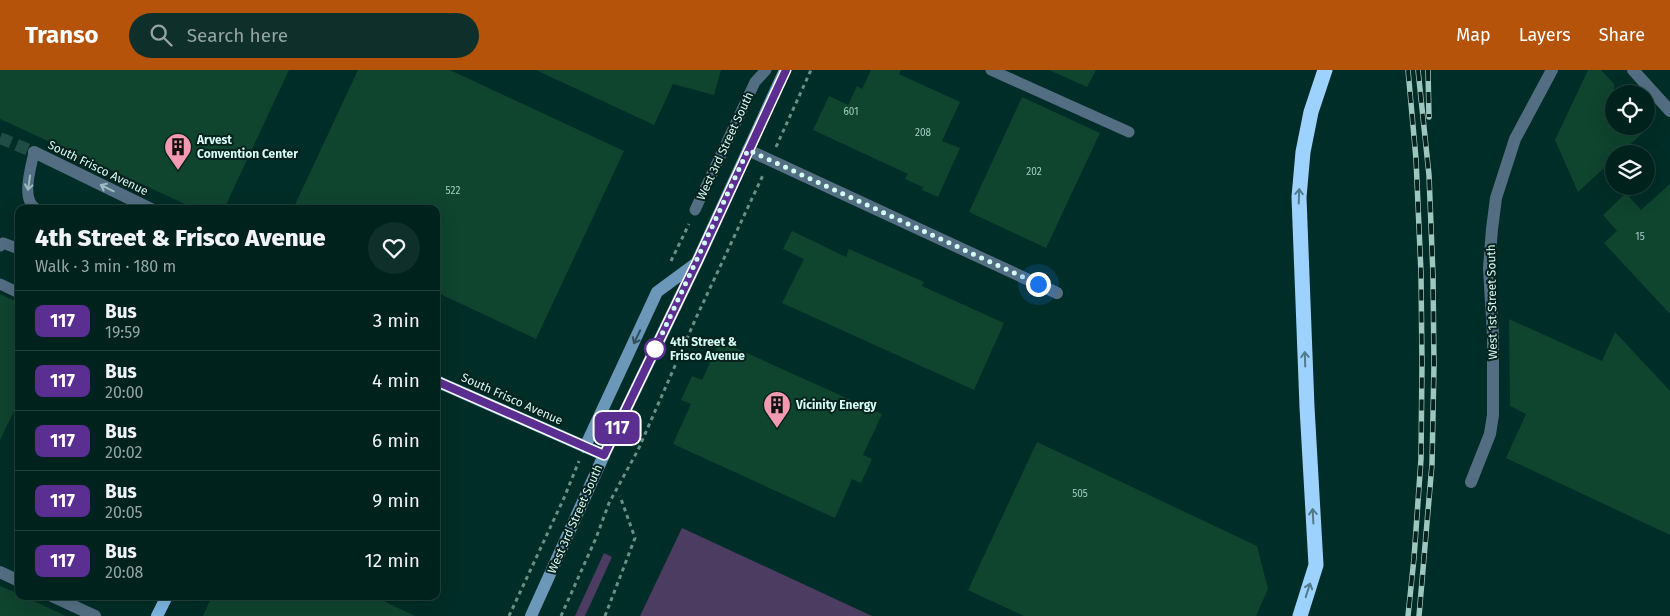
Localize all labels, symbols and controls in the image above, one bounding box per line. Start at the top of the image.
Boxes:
search box [129,13,479,58]
text: Transo [25,21,99,49]
icon: search [147,21,175,49]
text: Search here [187,24,288,47]
text: Map [1456,24,1491,46]
text: Layers [1519,24,1571,46]
text: Share [1599,24,1645,46]
map controls [1605,85,1655,195]
button: locate [1605,85,1655,135]
street label: West 3rd Street South [694,90,756,202]
house number: 601 [844,106,859,118]
house number: 208 [915,127,932,139]
building icon: Arvest Convention Center [163,132,193,171]
place label: Arvest Convention Center [196,133,298,161]
street label: South Frisco Avenue [46,138,150,198]
button: layers [1605,145,1655,195]
house number: 202 [1026,166,1042,178]
one-way arrow [24,174,34,190]
one-way arrow [100,182,115,192]
house number: 522 [446,185,460,197]
one-way arrow [1295,189,1304,205]
button: heart [368,222,420,274]
text: 4th Street & Frisco Avenue [35,224,326,252]
house number: 15 [1635,231,1645,243]
street label: West 1st Street South [1484,244,1500,360]
text: Walk · 3 min · 180 m [35,257,176,276]
your location [1026,272,1051,297]
text: Bus [105,300,137,323]
text: 3 min [373,309,420,332]
text: 117 [50,310,75,332]
text: 19:59 [105,323,140,342]
one-way arrow [631,329,641,344]
place label: 4th Street & Frisco Avenue [670,335,745,363]
marker: 4th Street & Frisco Avenue [644,338,666,360]
one-way arrow [1300,351,1310,367]
text: Bus [105,360,137,383]
text: 4 min [372,369,420,392]
text: 117 [50,370,75,392]
street label: South Frisco Avenue [459,370,565,428]
text: 20:00 [105,383,144,402]
building icon: Vicinity Energy [762,390,792,429]
place label: Vicinity Energy [795,398,877,412]
line badge: 117 [588,412,646,444]
text: 117 [605,417,629,439]
text: Bus [105,420,137,443]
text: 6 min [372,429,420,452]
text: 117 [50,430,75,452]
text: 20:02 [105,443,142,462]
street label: West 3rd Street South [545,462,605,576]
text: Bus [105,480,137,503]
house number: 505 [1072,488,1088,500]
text: 9 min [372,489,420,512]
text: 117 [50,490,75,512]
text: 20:05 [105,503,143,522]
one-way arrow [1308,508,1317,524]
text: Bus [105,540,137,563]
text: 12 min [365,549,420,572]
text: 117 [50,550,75,572]
text: 20:08 [105,563,143,582]
one-way arrow [1303,583,1313,599]

